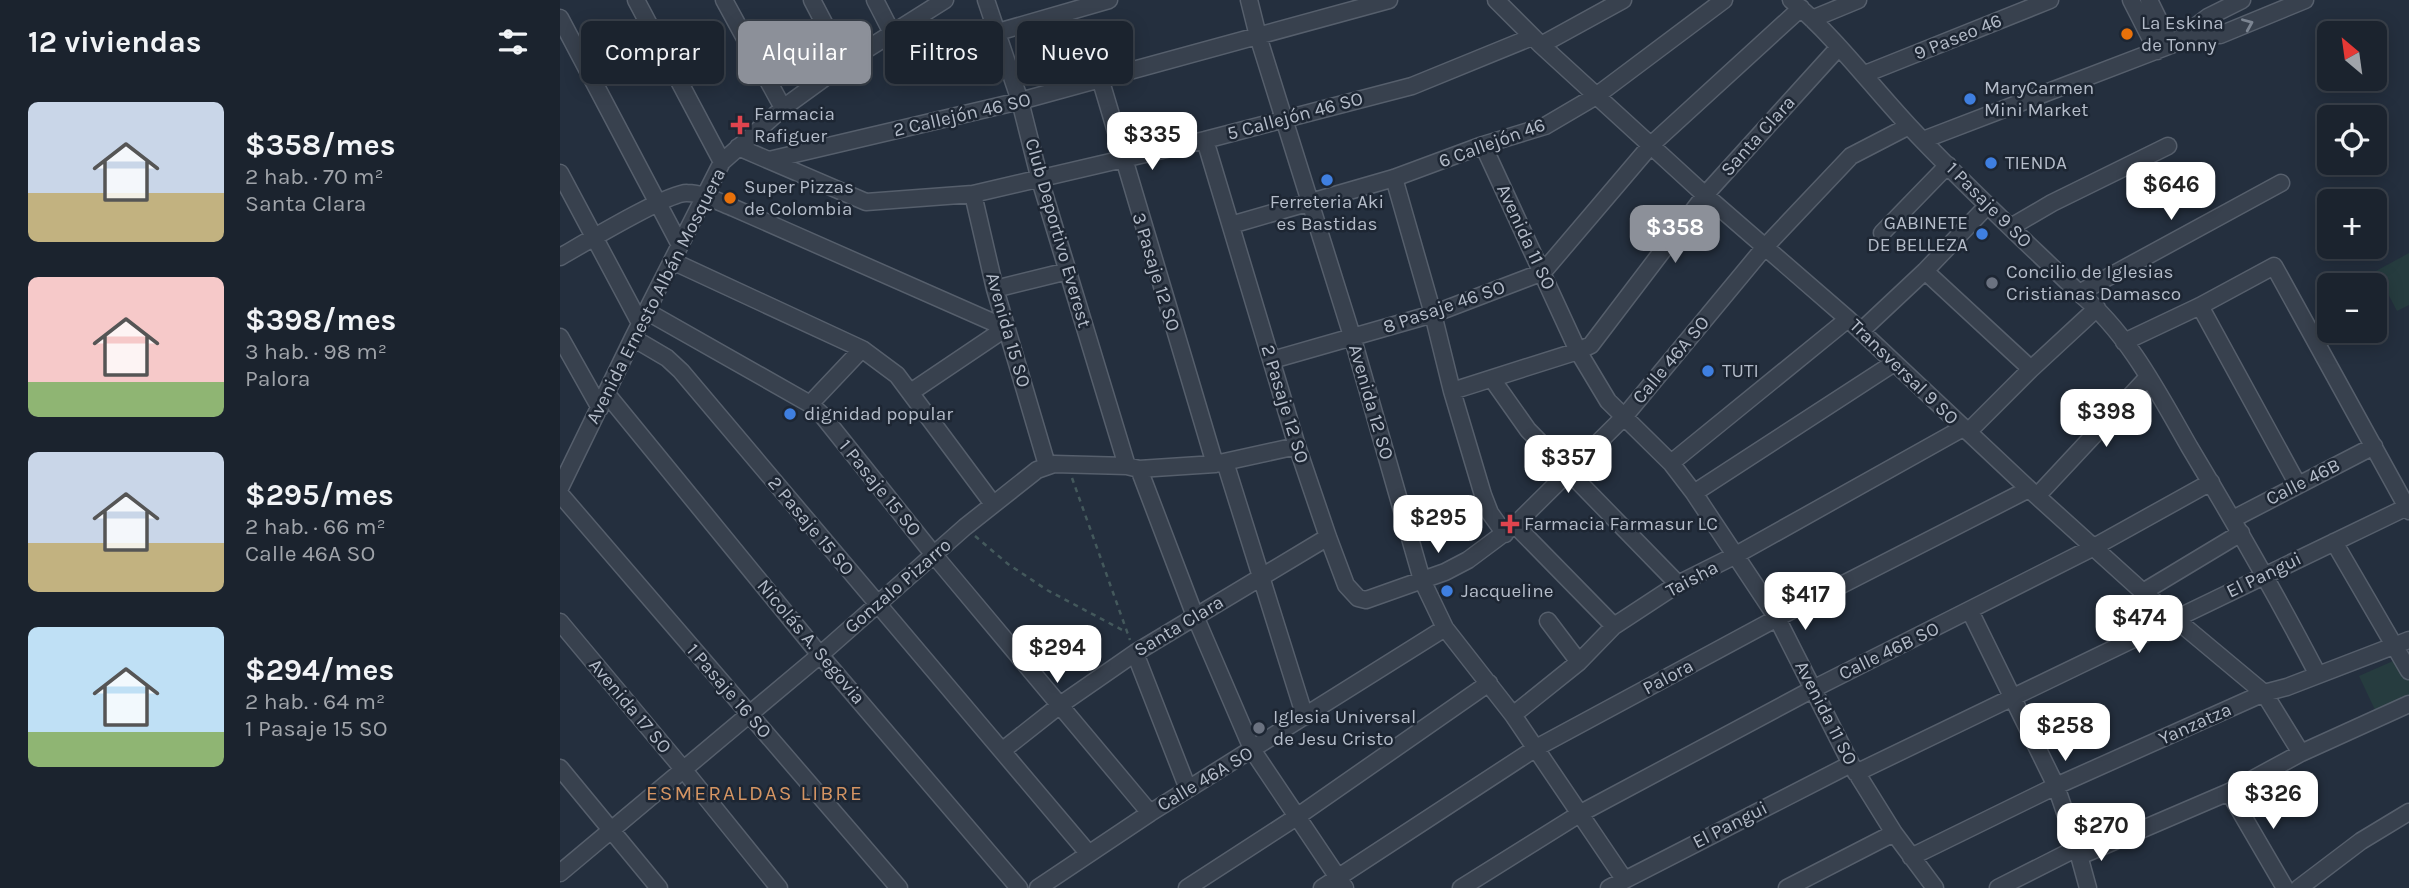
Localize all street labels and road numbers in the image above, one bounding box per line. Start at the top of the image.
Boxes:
street label: 9 Paseo 46 [1911,9,2005,65]
street label: 5 Callejón 46 SO [1225,87,1365,145]
street label: 2 Callejón 46 SO [891,89,1033,141]
street label: Santa Clara [1716,91,1800,181]
street label: 6 Callejón 46 [1436,114,1548,172]
street label: Club Deportivo Everest [1020,136,1096,330]
street label: 1 Pasaje 9 SO [1942,158,2036,252]
street label: Avenida Ernesto Albán Mosquera [582,164,730,428]
street label: Avenida 11 SO [1492,181,1560,293]
street label: 3 Pasaje 12 SO [1128,210,1184,334]
street label: Avenida 15 SO [981,270,1035,390]
street label: 8 Pasaje 46 SO [1380,276,1508,338]
street label: Calle 46A SO [1628,312,1714,408]
street label: Transversal 9 SO [1845,315,1963,429]
street label: 2 Pasaje 12 SO [1257,342,1313,466]
street label: Avenida 12 SO [1344,342,1398,462]
street label: 1 Pasaje 15 SO [834,435,926,541]
street label: Calle 46B [2262,454,2344,510]
street label: 2 Pasaje 15 SO [763,472,859,580]
street label: Gonzalo Pizarro [840,534,956,638]
street label: El Pangui [2223,547,2305,603]
street label: Taisha [1662,556,1722,602]
street label: Nicolás A. Segovia [752,575,870,709]
street label: Santa Clara [1130,591,1228,661]
street label: Calle 46B SO [1835,617,1943,685]
street label: 1 Pasaje 16 SO [682,639,776,743]
street label: Avenida 17 SO [584,654,676,758]
street label: Palora [1639,655,1697,699]
street label: Avenida 11 SO [1790,657,1862,769]
street label: Yanzatza [2155,698,2235,750]
street label: Calle 46A SO [1153,742,1257,816]
street label: El Pangui [1689,797,1771,853]

